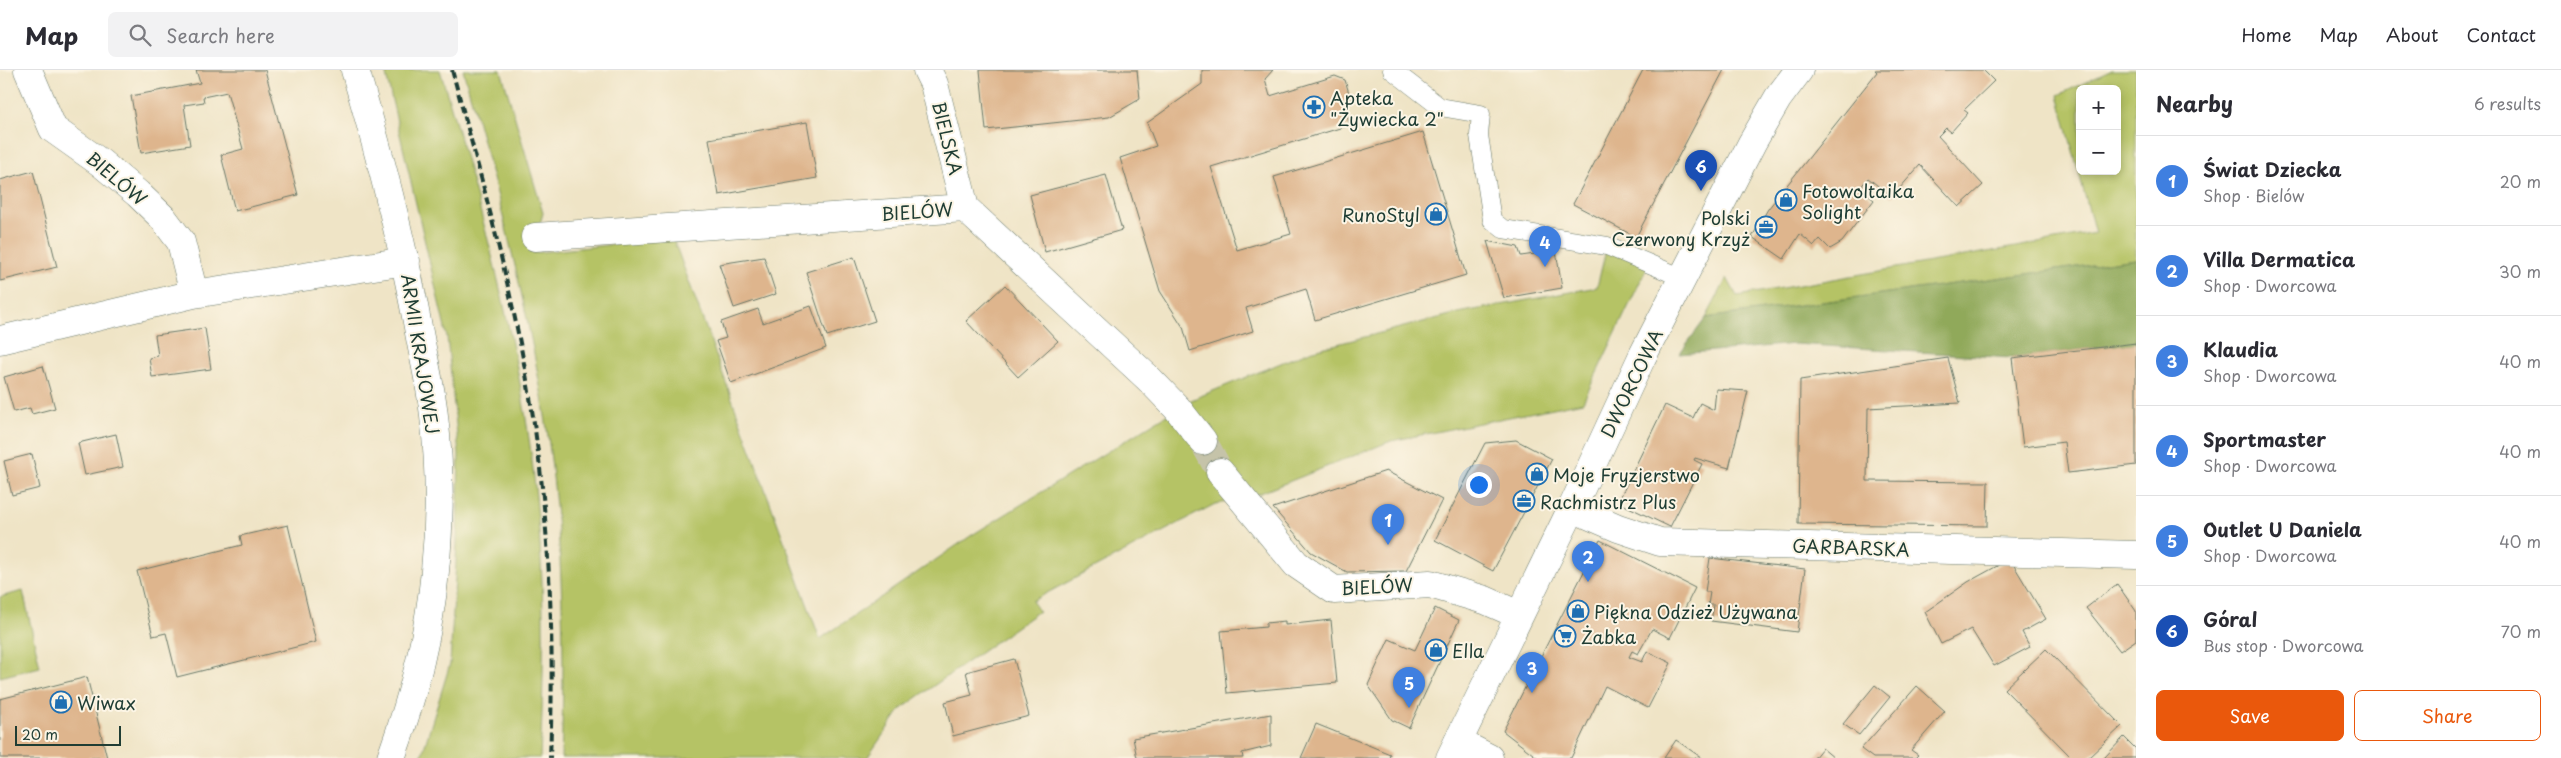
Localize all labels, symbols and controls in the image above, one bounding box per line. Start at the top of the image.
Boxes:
search box [108,12,458,57]
text: Map [25,17,78,53]
icon: search [126,21,154,49]
text: Search here [166,21,275,49]
text: Home [2241,21,2291,48]
text: Map [2319,21,2358,48]
text: About [2386,21,2438,48]
text: Contact [2466,21,2536,48]
place label: Apteka "Żywiecka 2" [1330,84,1444,132]
map controls [2076,85,2121,175]
button: + [2076,85,2121,130]
text: Nearby [2156,87,2233,119]
text: 6 results [2474,91,2541,115]
pharmacy icon: Apteka "Żywiecka 2" [1302,95,1326,119]
street label: BIELSKA [926,98,970,178]
button: − [2076,130,2121,175]
street label: BIELÓW [81,145,154,212]
pin: 6 [1685,150,1717,191]
text: Świat Dziecka [2203,155,2342,183]
text: 1 [2168,169,2176,193]
text: 20 m [2500,169,2541,193]
place label: Fotowoltaika Solight [1802,177,1915,225]
text: Shop · Bielów [2203,183,2304,207]
shop icon: Fotowoltaika Solight [1774,188,1798,212]
street label: BIELÓW [880,195,954,227]
place label: RunoStyl [1342,201,1420,228]
shop icon: RunoStyl [1424,202,1448,226]
place label: Polski Czerwony Krzyż [1611,204,1750,252]
office icon: Polski Czerwony Krzyż [1754,215,1778,239]
pin: 4 [1529,226,1561,267]
text: Villa Dermatica [2203,245,2355,273]
text: 2 [2166,259,2178,283]
text: 30 m [2499,259,2541,283]
street label: ARMII KRAJOWEJ [395,272,447,436]
text: Shop · Dworcowa [2203,273,2337,297]
street label: DWORCOWA [1593,324,1669,442]
text: Klaudia [2203,335,2278,363]
text: 3 [2167,349,2177,373]
text: 40 m [2499,349,2541,373]
text: Shop · Dworcowa [2203,363,2337,387]
text: Sportmaster [2203,425,2326,453]
text: 4 [2167,439,2177,463]
text: 40 m [2499,439,2541,463]
text: Shop · Dworcowa [2203,453,2337,477]
place label: Moje Fryzjerstwo [1553,461,1700,488]
shop icon: Moje Fryzjerstwo [1525,462,1549,486]
your location [1466,472,1492,498]
place label: Rachmistrz Plus [1540,488,1676,515]
office icon: Rachmistrz Plus [1512,489,1536,513]
pin: 1 [1372,504,1404,545]
text: Outlet U Daniela [2203,515,2362,543]
text: 5 [2167,529,2177,553]
text: 40 m [2499,529,2541,553]
street label: GARBARSKA [1792,531,1910,563]
pin: 2 [1572,541,1604,582]
text: Shop · Dworcowa [2203,543,2337,567]
street label: BIELÓW [1340,571,1414,601]
place label: Piękna Odzież Używana [1594,598,1798,625]
shop icon: Piękna Odzież Używana [1566,599,1590,623]
text: Góral [2203,605,2257,633]
text: 6 [2166,619,2178,643]
text: 70 m [2501,619,2541,643]
place label: Żabka [1581,623,1637,650]
supermarket icon: Żabka [1553,624,1577,648]
text: Bus stop · Dworcowa [2203,633,2364,657]
place label: Ella [1452,637,1485,664]
shop icon: Ella [1424,638,1448,662]
pin: 3 [1516,652,1548,693]
pin: 5 [1393,667,1425,708]
place label: Wiwax [77,689,136,716]
shop icon: Wiwax [49,690,73,714]
button: Save [2156,690,2344,741]
button: Share [2354,690,2541,741]
scale bar [15,723,121,746]
text: 20 m [22,724,58,745]

